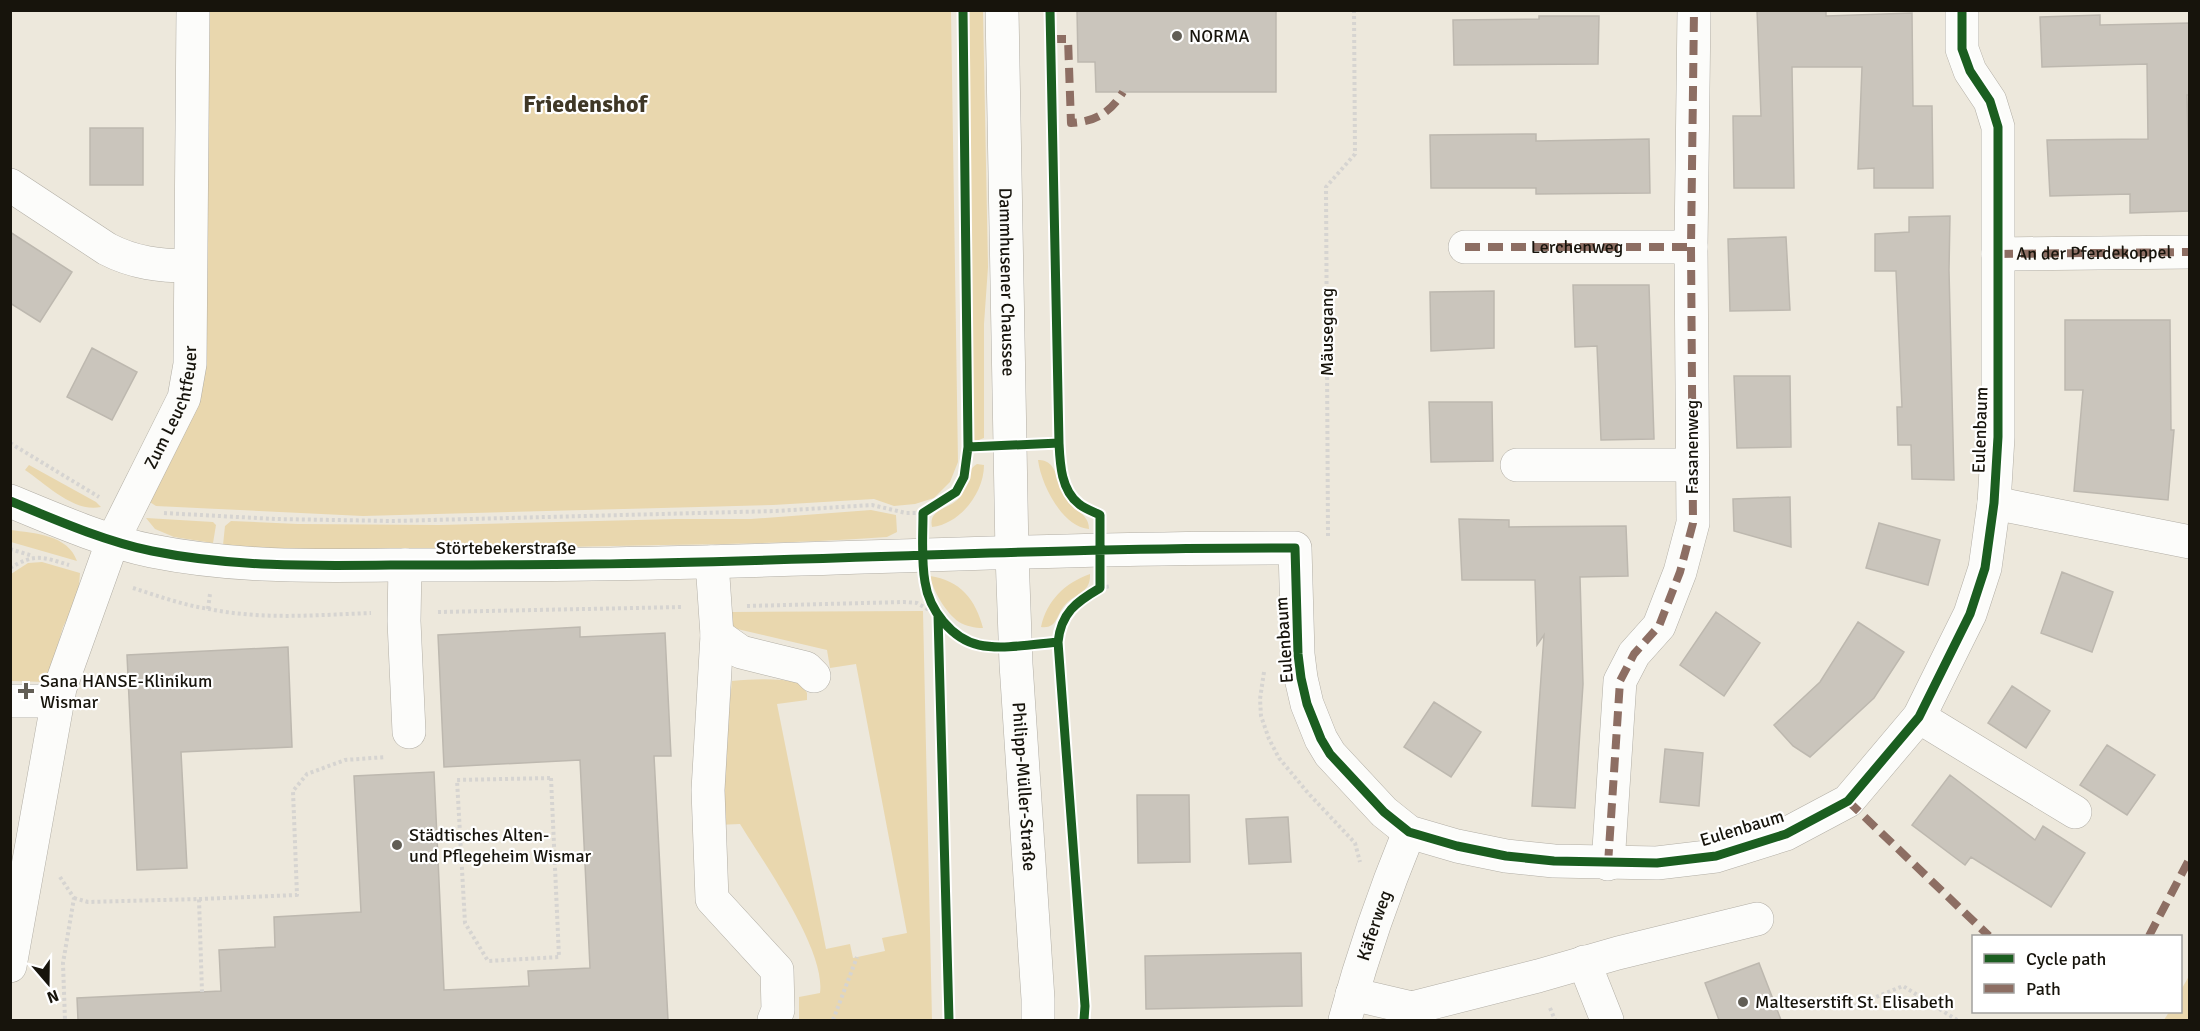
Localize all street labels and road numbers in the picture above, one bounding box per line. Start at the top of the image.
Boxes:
street label: Dammhusener Chaussee [994,187,1020,377]
street label: Lerchenweg [1531,236,1623,258]
street label: An der Pferdekoppel [2016,241,2172,265]
street label: Mäusegang [1316,288,1338,376]
street label: Zum Leuchtfeuer [139,345,201,473]
street label: Eulenbaum [1967,386,1993,474]
street label: Fasanenweg [1681,400,1703,494]
street label: Störtebekerstraße [436,537,576,559]
street label: Eulenbaum [1270,596,1298,684]
street label: Philipp-Müller-Straße [1008,701,1041,872]
street label: Eulenbaum [1697,805,1787,851]
street label: Käferweg [1352,887,1396,963]

